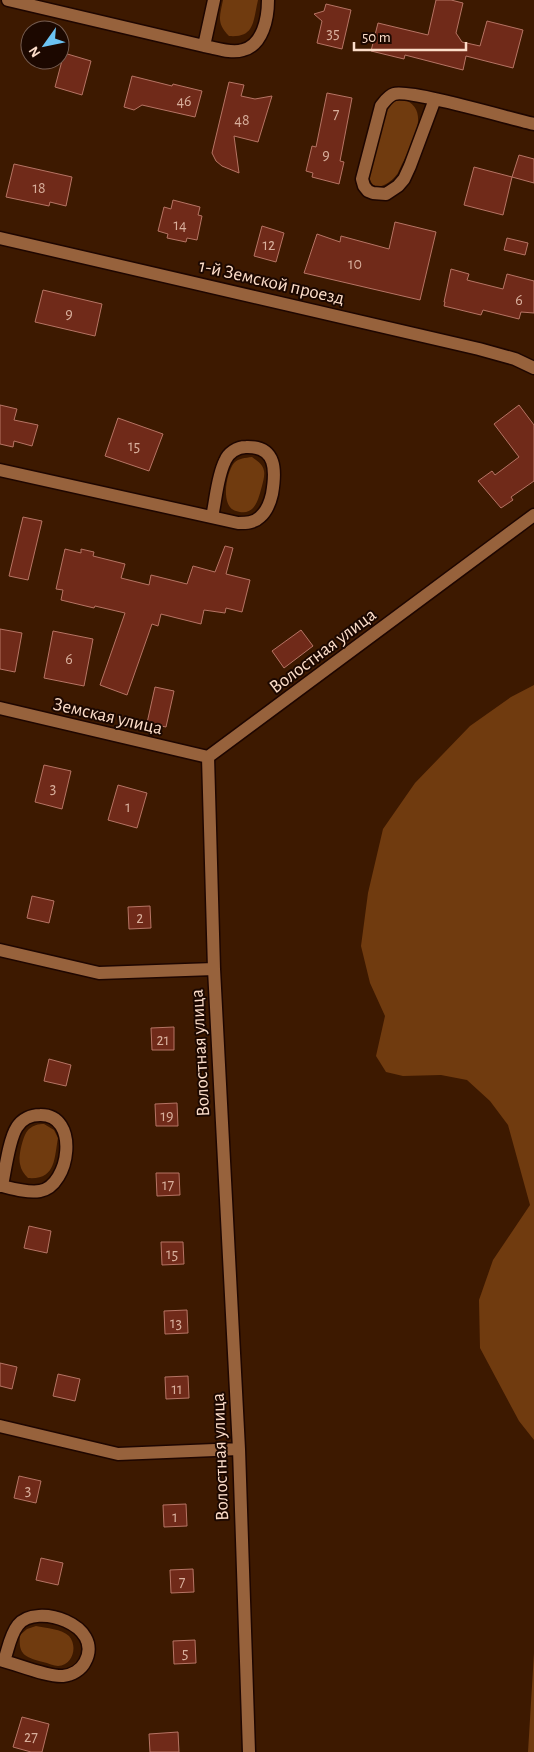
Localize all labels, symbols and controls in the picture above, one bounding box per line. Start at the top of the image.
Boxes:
north arrow [20,20,70,70]
scale bar [354,20,466,52]
house number: 35 [326,25,340,41]
text: 50 m [362,30,391,45]
text: N [26,44,43,59]
house number: 46 [176,93,192,109]
house number: 7 [333,106,340,122]
house number: 48 [234,112,250,128]
house number: 9 [322,147,330,163]
house number: 18 [32,180,46,196]
house number: 14 [173,217,187,233]
house number: 12 [263,237,275,253]
house number: 10 [348,256,362,272]
street label: 1-й Земской проезд [197,257,346,308]
house number: 6 [515,292,523,308]
house number: 9 [65,306,73,322]
house number: 15 [128,438,140,454]
street label: Волостная улица [266,605,380,697]
house number: 6 [65,651,73,667]
street label: Земская улица [51,695,165,738]
house number: 3 [50,780,56,796]
house number: 1 [125,799,131,815]
house number: 2 [136,910,144,926]
street label: Волостная улица [188,988,213,1117]
house number: 21 [157,1032,169,1048]
house number: 19 [160,1108,174,1124]
house number: 17 [162,1177,174,1193]
house number: 15 [166,1246,178,1262]
house number: 13 [170,1315,182,1331]
house number: 11 [171,1381,183,1397]
street label: Волостная улица [209,1392,232,1521]
house number: 3 [25,1482,31,1498]
house number: 1 [172,1509,178,1525]
house number: 7 [179,1574,186,1590]
house number: 5 [182,1645,188,1661]
house number: 27 [24,1729,38,1745]

